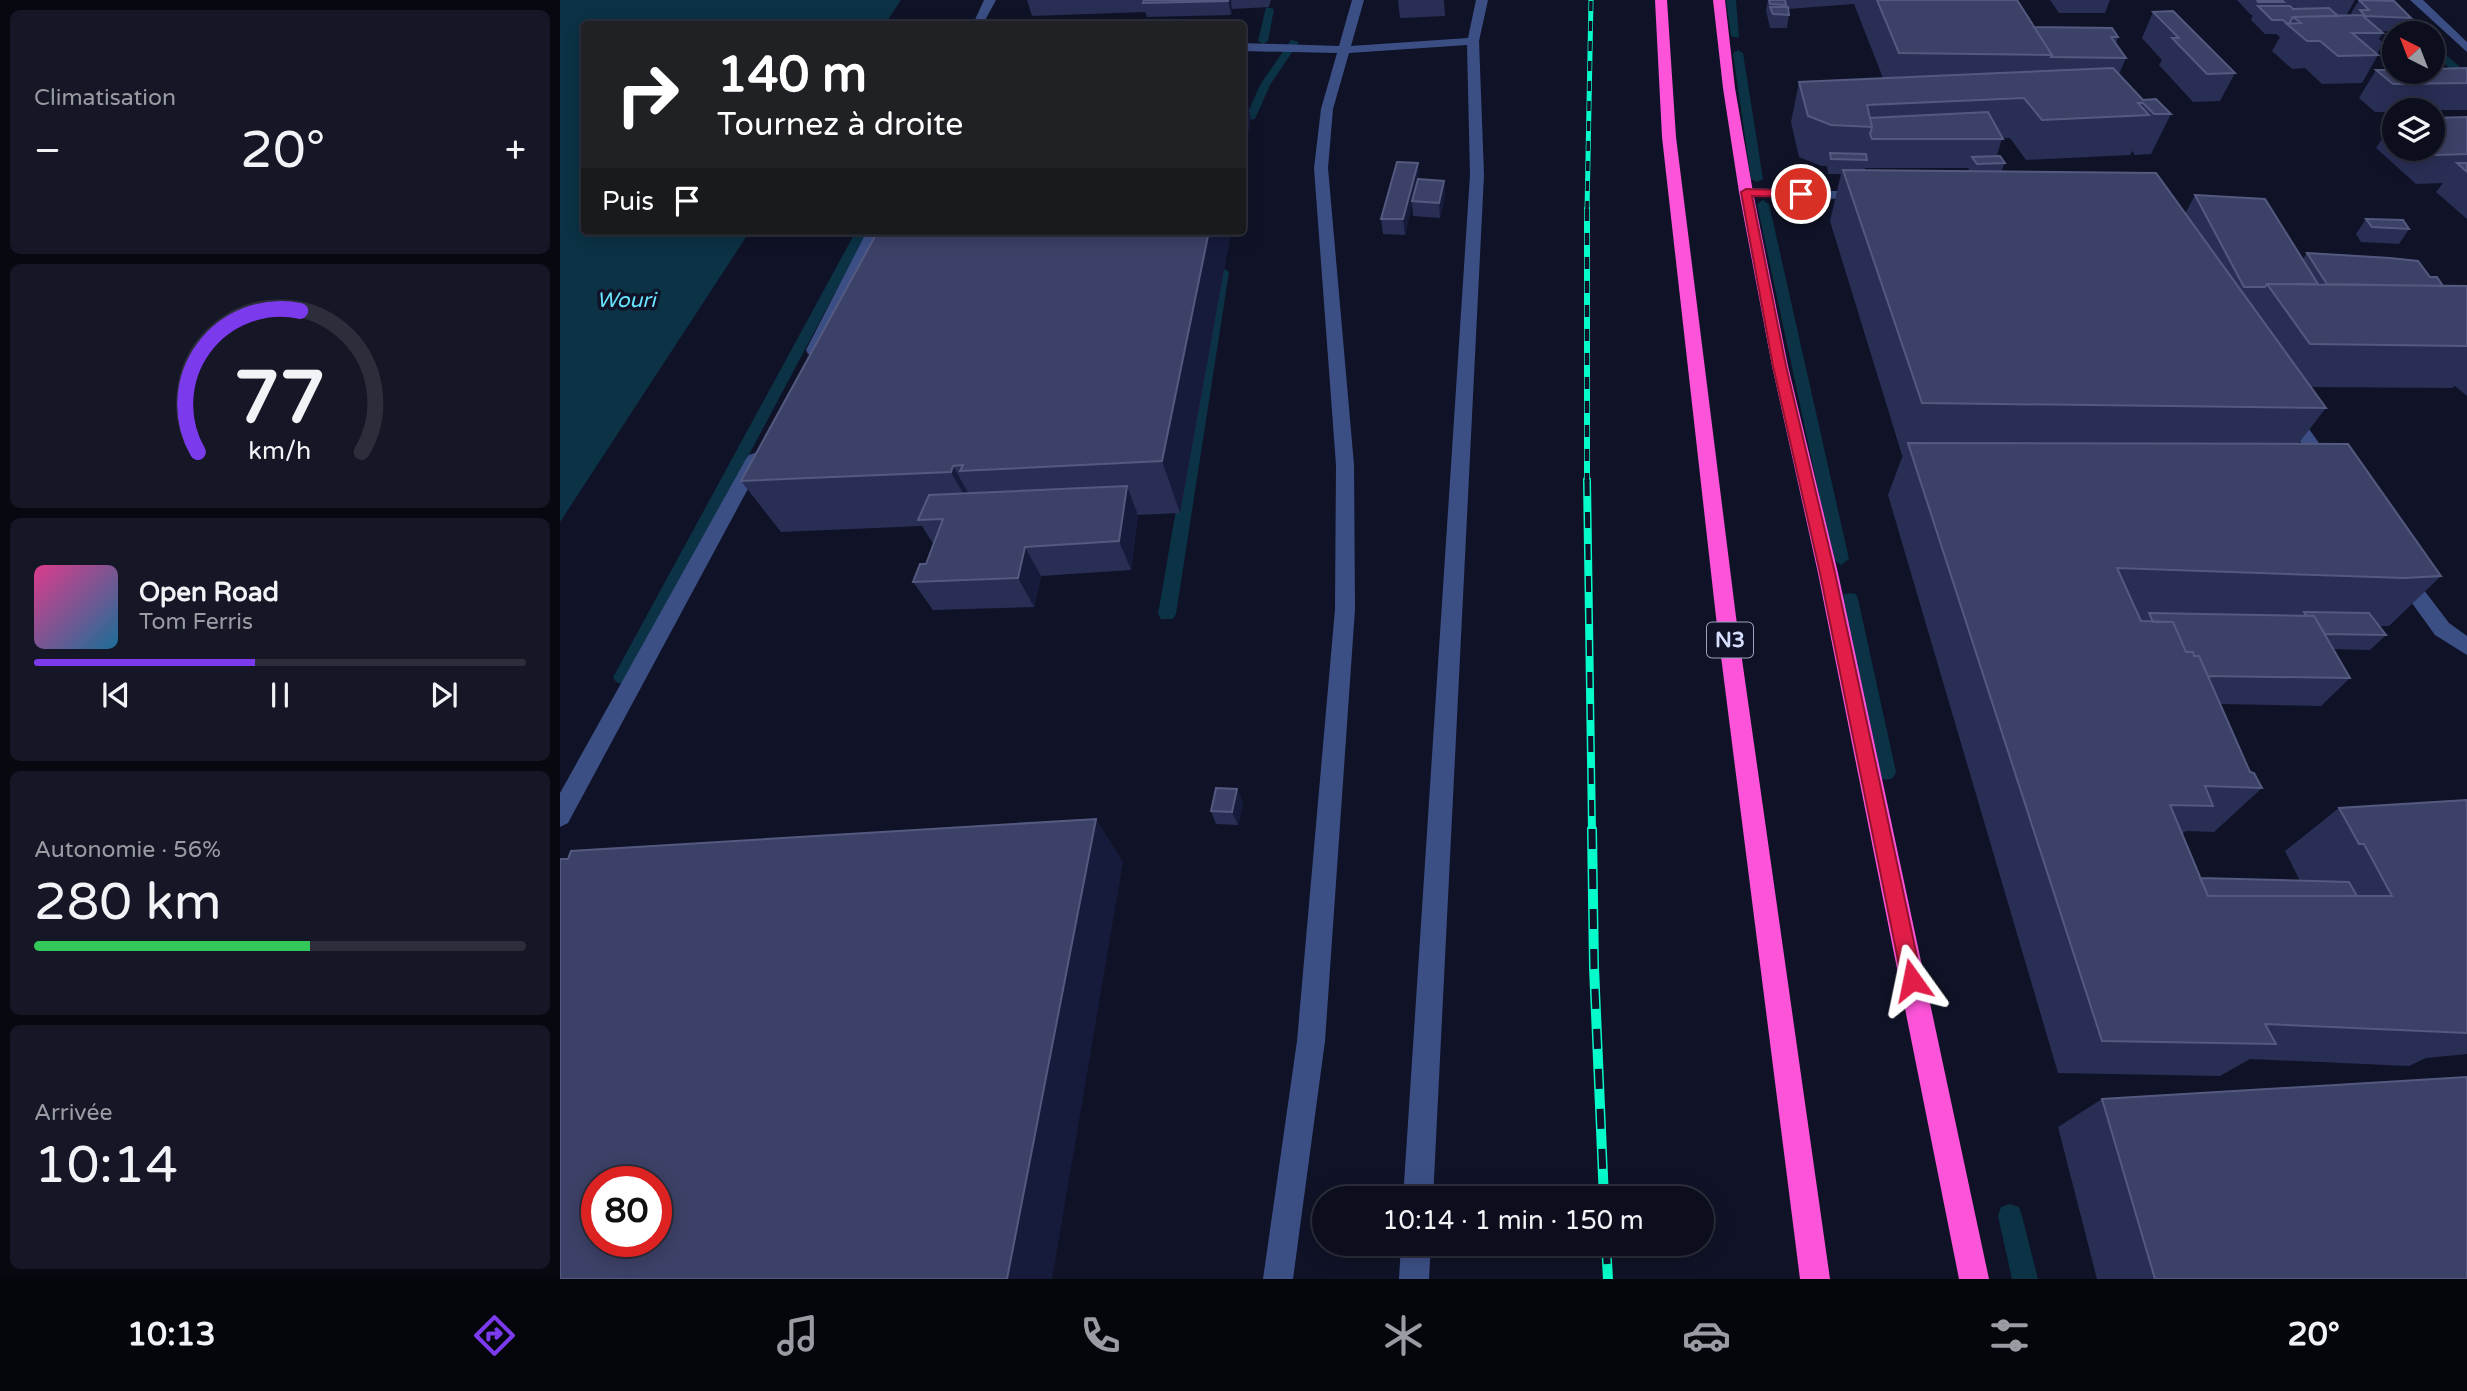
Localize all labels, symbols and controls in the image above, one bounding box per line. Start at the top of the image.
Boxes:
north arrow [2382,21,2445,84]
map controls [2382,21,2445,161]
text: 140 m [717,46,867,105]
icon: right [602,49,693,140]
text: Climatisation [34,84,176,112]
button: layers [2382,98,2445,161]
text: Tournez à droite [717,106,963,144]
text: 20° [240,119,325,182]
text: − [34,128,61,174]
text: + [505,128,526,174]
pin [1771,164,1831,224]
icon: arrive [1782,175,1820,213]
icon: arrive [668,182,706,220]
text: Puis [602,186,654,217]
water label: Wouri [596,288,658,313]
text: 77 [234,355,326,443]
text: km/h [249,435,311,465]
text: Open Road [139,577,279,608]
text: Tom Ferris [139,608,253,636]
road number: N3 [1707,622,1753,658]
icon: previous [97,676,135,714]
icon: pause [261,676,299,714]
icon: next [425,676,463,714]
text: Autonomie · 56% [34,836,221,864]
text: 280 km [34,871,222,934]
position arrow [1875,943,1949,1017]
text: Arrivée [34,1099,112,1127]
text: 10:14 [34,1134,178,1197]
speed limit sign: 80 [581,1166,672,1257]
text: 10:14 · 1 min · 150 m [1382,1205,1644,1236]
icon: directions [470,1311,519,1360]
icon: music [773,1311,822,1360]
icon: phone [1076,1311,1125,1360]
icon: climate [1379,1311,1428,1360]
icon: car [1682,1311,1731,1360]
icon: filters [1985,1311,2034,1360]
text: 10:13 [127,1316,216,1354]
text: 20° [2288,1316,2340,1354]

